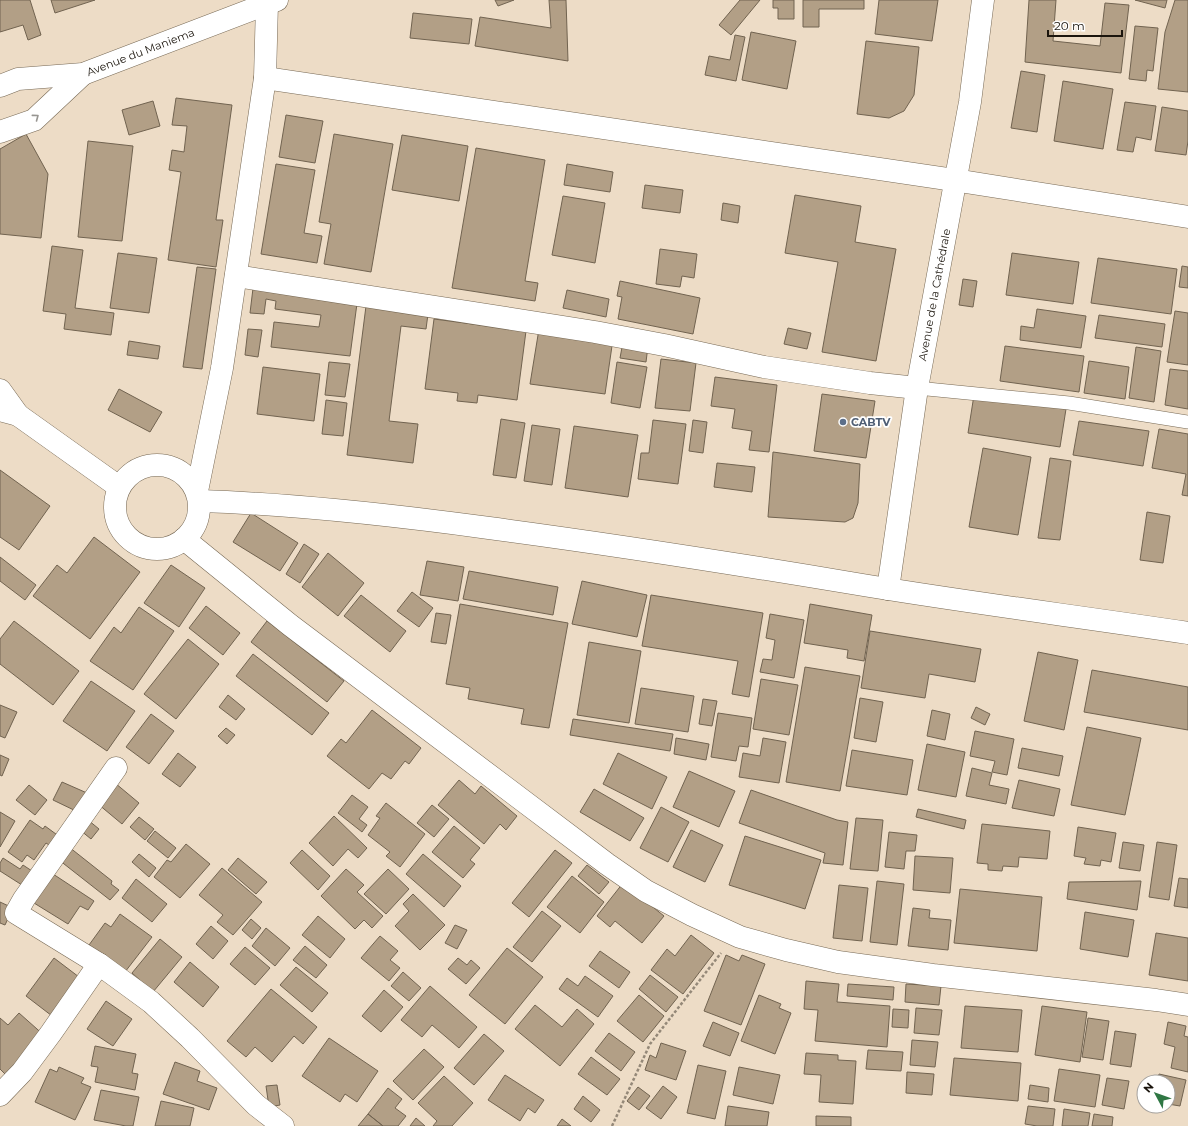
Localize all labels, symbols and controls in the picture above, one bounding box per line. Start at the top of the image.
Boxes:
scale bar [1048,12,1122,38]
text: 20 m [1054,18,1085,33]
street label: Avenue du Maniema [84,25,196,79]
one-way arrow [31,115,38,122]
street label: Avenue de la Cathédrale [915,227,953,362]
place label: CABTV [851,415,891,429]
marker: CABTV [838,417,848,427]
north arrow [1136,1074,1176,1114]
text: N [1140,1079,1157,1095]

